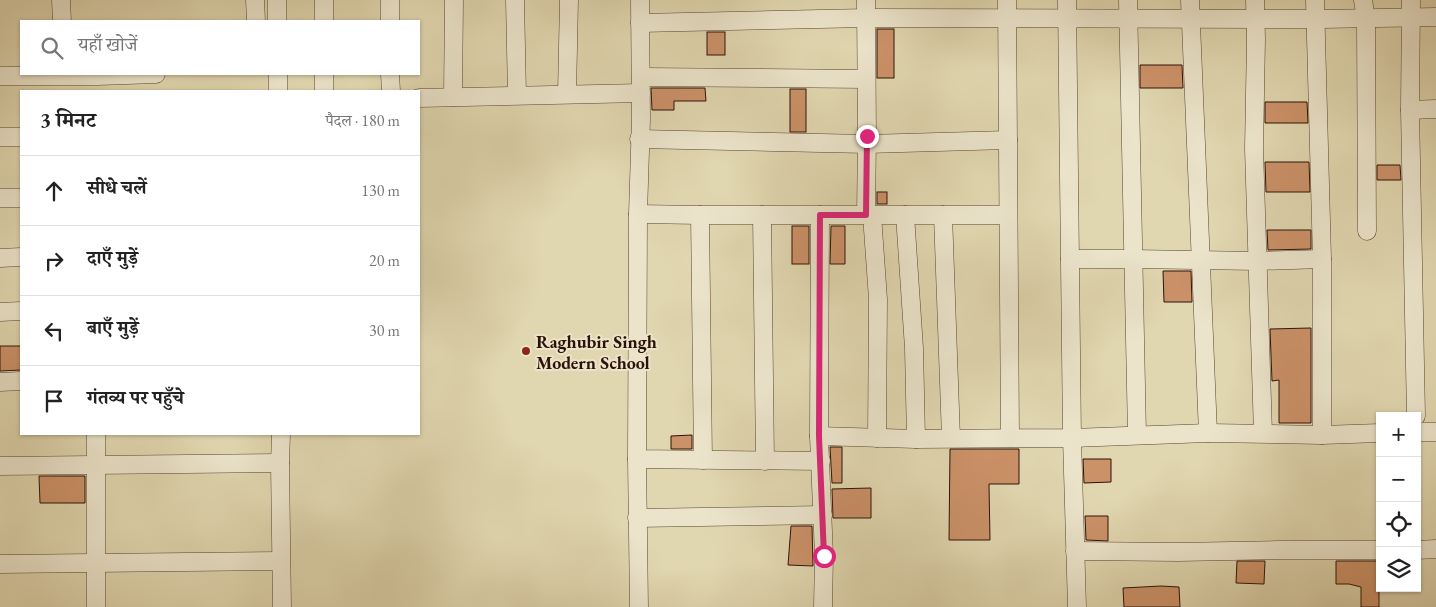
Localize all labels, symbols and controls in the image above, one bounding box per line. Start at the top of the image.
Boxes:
search box [20,20,420,75]
text: यहाँ खोजें [78,32,137,57]
icon: search [38,34,66,62]
text: 3 मिनट [40,106,96,133]
text: पैदल · 180 m [326,110,400,131]
route end [856,125,879,148]
text: सीधे चलें [87,175,147,200]
icon: ahead [40,177,68,205]
text: 130 m [361,180,400,201]
text: दाएँ मुड़ें [87,245,138,270]
icon: right [40,247,68,275]
text: 20 m [369,250,400,271]
text: बाएँ मुड़ें [87,315,139,340]
icon: left [40,317,68,345]
text: 30 m [369,320,400,341]
place label: Raghubir Singh Modern School [536,330,657,374]
marker: Raghubir Singh Modern School [520,345,532,357]
text: गंतव्य पर पहुँचे [87,385,184,410]
icon: arrive [40,387,68,415]
map controls [1376,412,1421,592]
button: + [1376,412,1421,457]
button: − [1376,457,1421,502]
button: locate [1376,502,1421,547]
route start [813,545,836,568]
button: layers [1376,547,1421,592]

